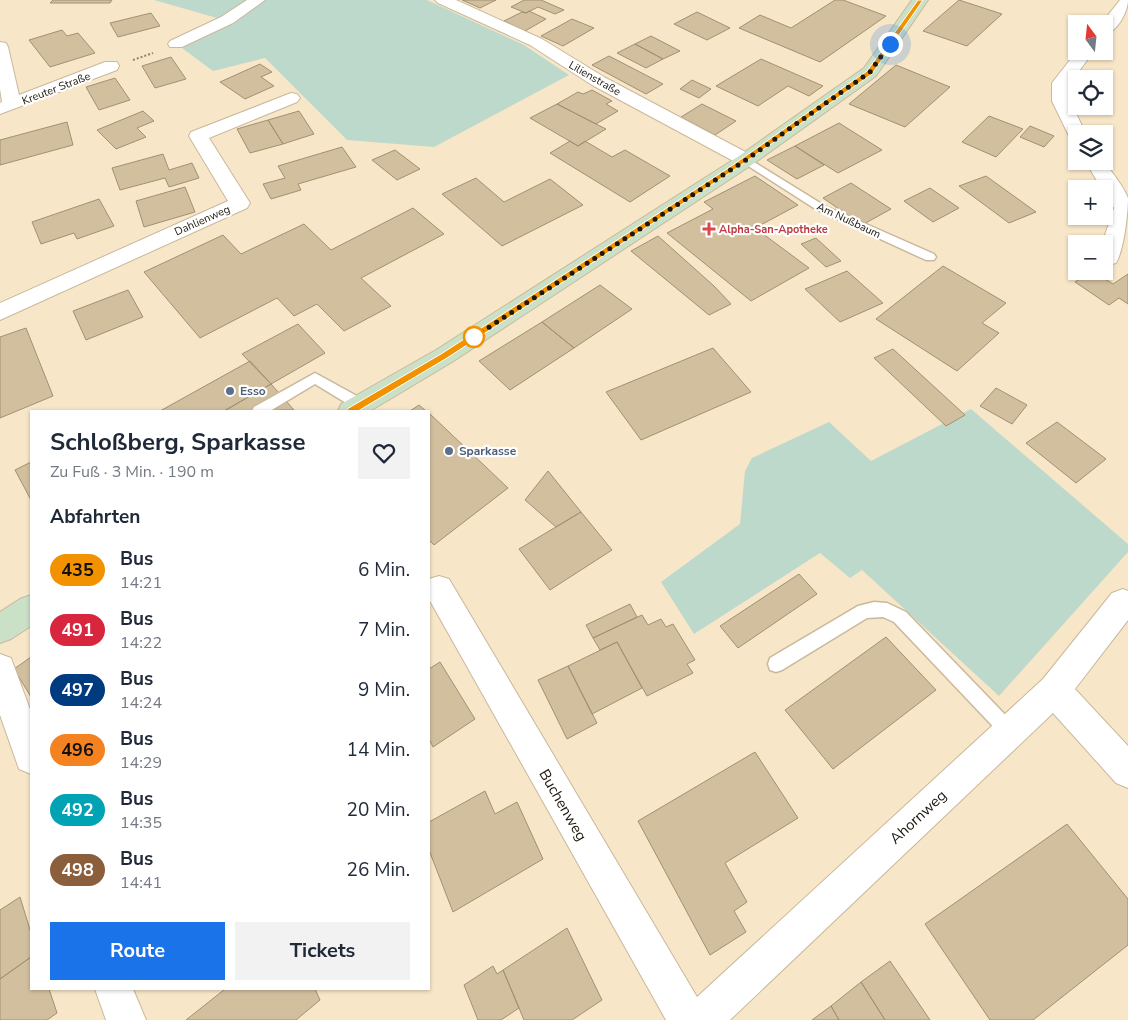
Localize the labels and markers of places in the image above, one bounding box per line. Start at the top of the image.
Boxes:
place label: Alpha-San-Apotheke [719,222,828,237]
marker: Alpha-San-Apotheke [703,223,715,235]
unlabelled marker [463,326,485,348]
place label: Esso [240,383,266,399]
marker: Esso [224,385,236,397]
place label: Sparkasse [459,443,517,459]
marker: Sparkasse [443,445,455,457]

